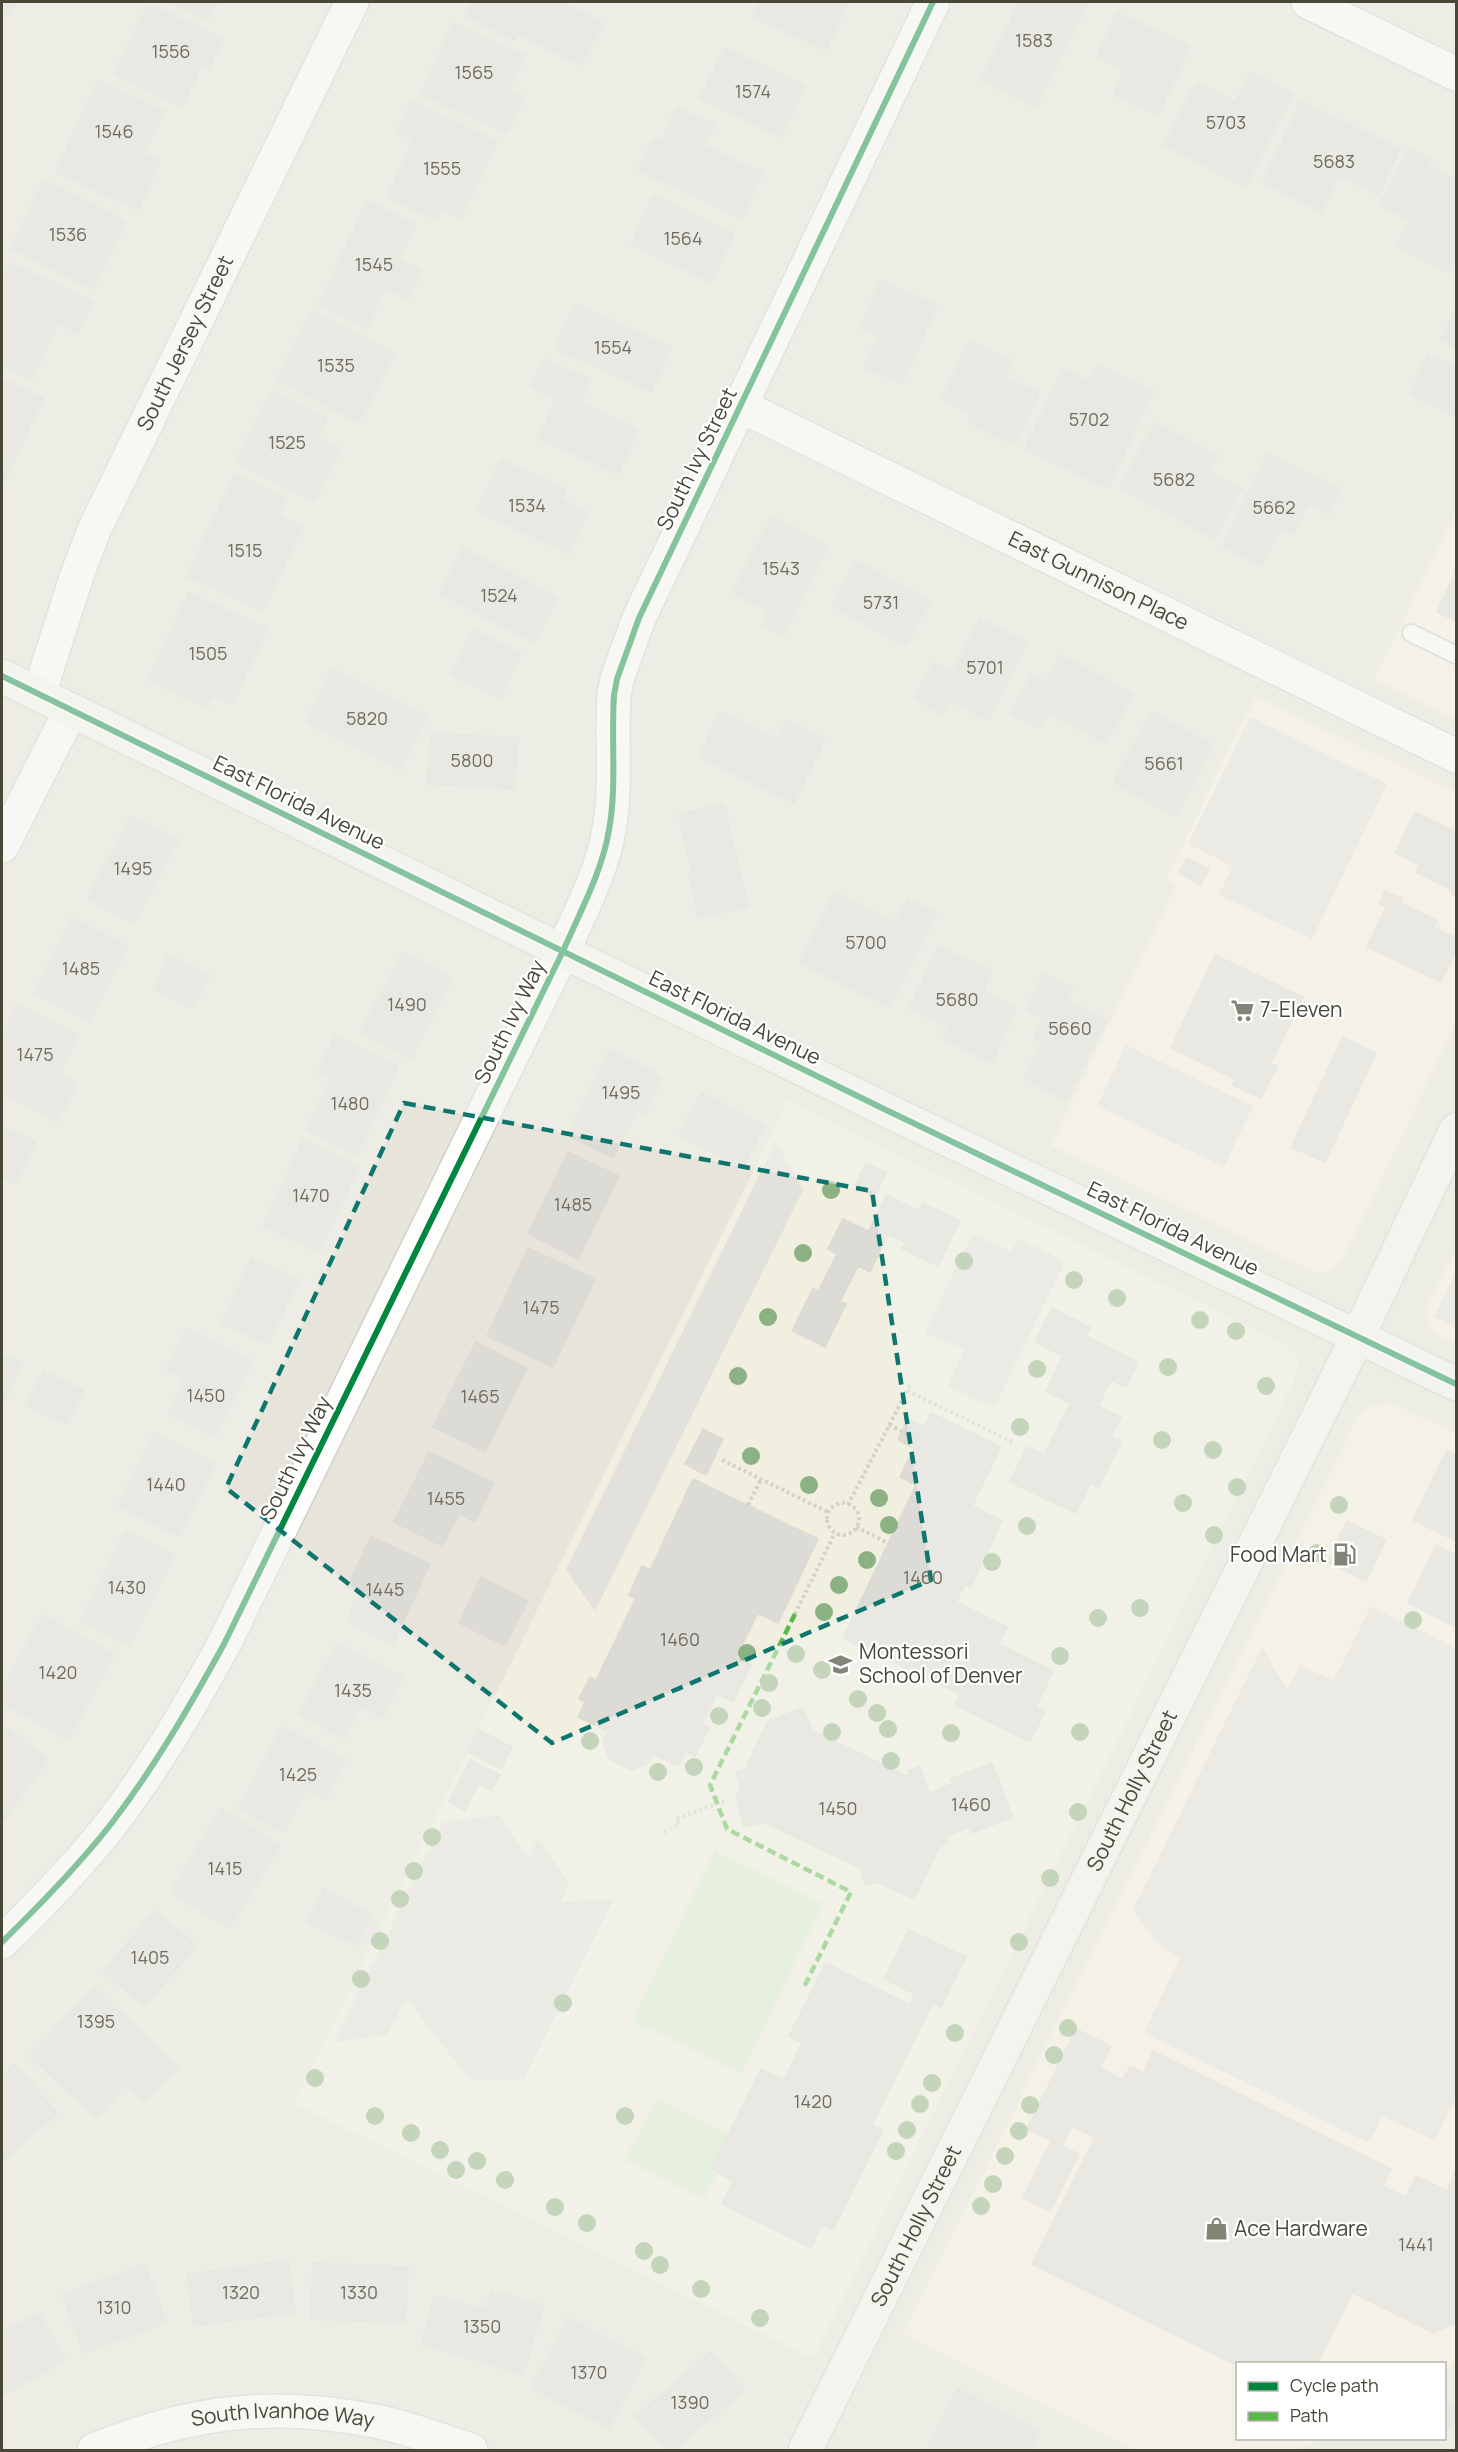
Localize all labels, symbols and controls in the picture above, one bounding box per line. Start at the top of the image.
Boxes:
house number: 1583 [1015,28,1053,52]
house number: 1556 [152,39,190,63]
house number: 1565 [455,60,493,84]
house number: 1574 [735,79,771,103]
house number: 5703 [1206,110,1246,134]
house number: 1546 [94,119,134,143]
house number: 5683 [1313,149,1355,173]
house number: 1555 [423,156,461,180]
house number: 1536 [49,222,87,246]
house number: 1564 [663,226,703,250]
street label: South Jersey Street [130,250,239,435]
house number: 1545 [355,252,393,276]
house number: 1554 [594,335,632,359]
house number: 1535 [317,353,355,377]
street label: South Ivy Street [649,383,743,535]
house number: 5702 [1069,407,1109,431]
house number: 1525 [268,430,306,454]
house number: 5682 [1153,467,1195,491]
house number: 1534 [508,493,546,517]
house number: 5662 [1253,495,1296,519]
street label: East Gunnison Place [1004,524,1194,636]
house number: 1515 [228,538,262,562]
house number: 1543 [762,556,800,580]
house number: 1524 [480,583,518,607]
house number: 5731 [863,590,899,614]
house number: 1505 [189,641,227,665]
house number: 5701 [966,655,1004,679]
house number: 5820 [346,706,388,730]
street label: East Florida Avenue [209,748,390,856]
house number: 5800 [451,748,493,772]
house number: 5661 [1144,751,1184,775]
house number: 1495 [113,856,153,880]
house number: 5700 [845,930,887,954]
street label: South Ivy Way [467,955,551,1088]
house number: 1485 [62,956,100,980]
street label: East Florida Avenue [645,963,826,1071]
house number: 5680 [936,987,979,1011]
house number: 1490 [387,992,427,1016]
place label: 7-Eleven [1260,995,1343,1023]
supermarket icon: 7-Eleven [1229,997,1255,1023]
house number: 5660 [1048,1016,1092,1040]
house number: 1475 [16,1042,54,1066]
house number: 1495 [601,1080,641,1104]
house number: 1480 [330,1091,370,1115]
street label: East Florida Avenue [1083,1174,1264,1282]
house number: 1470 [292,1183,330,1207]
house number: 1485 [554,1192,592,1216]
house number: 1475 [522,1295,560,1319]
house number: 1450 [186,1383,226,1407]
house number: 1465 [460,1384,500,1408]
street label: South Ivy Way [253,1391,337,1524]
house number: 1440 [146,1472,186,1496]
house number: 1455 [427,1486,465,1510]
place label: Food Mart [1230,1540,1327,1568]
fuel station icon: Food Mart [1332,1542,1358,1568]
house number: 1460 [903,1565,943,1589]
house number: 1430 [108,1575,146,1599]
house number: 1445 [366,1577,404,1601]
house number: 1460 [660,1627,700,1651]
place label: Montessori School of Denver [859,1637,1023,1689]
school or university icon: Montessori School of Denver [828,1651,854,1677]
house number: 1420 [39,1660,77,1684]
house number: 1435 [334,1678,372,1702]
street label: South Holly Street [1080,1705,1183,1876]
house number: 1425 [279,1762,317,1786]
house number: 1460 [951,1792,991,1816]
house number: 1450 [818,1796,858,1820]
house number: 1415 [207,1856,243,1880]
house number: 1405 [130,1945,170,1969]
house number: 1395 [77,2009,115,2033]
house number: 1420 [794,2089,832,2113]
street label: South Holly Street [863,2140,967,2311]
place label: Ace Hardware [1234,2214,1368,2242]
shop icon: Ace Hardware [1203,2216,1229,2242]
house number: 1441 [1398,2232,1434,2256]
house number: 1320 [222,2280,260,2304]
house number: 1330 [340,2280,378,2304]
house number: 1310 [97,2295,131,2319]
house number: 1350 [463,2314,501,2338]
house number: 1370 [571,2360,608,2384]
legend [1236,2362,1446,2440]
text: Cycle path [1290,2373,1379,2397]
house number: 1390 [670,2390,710,2414]
street label: South Ivanhoe Way [188,2396,377,2434]
text: Path [1290,2403,1328,2427]

